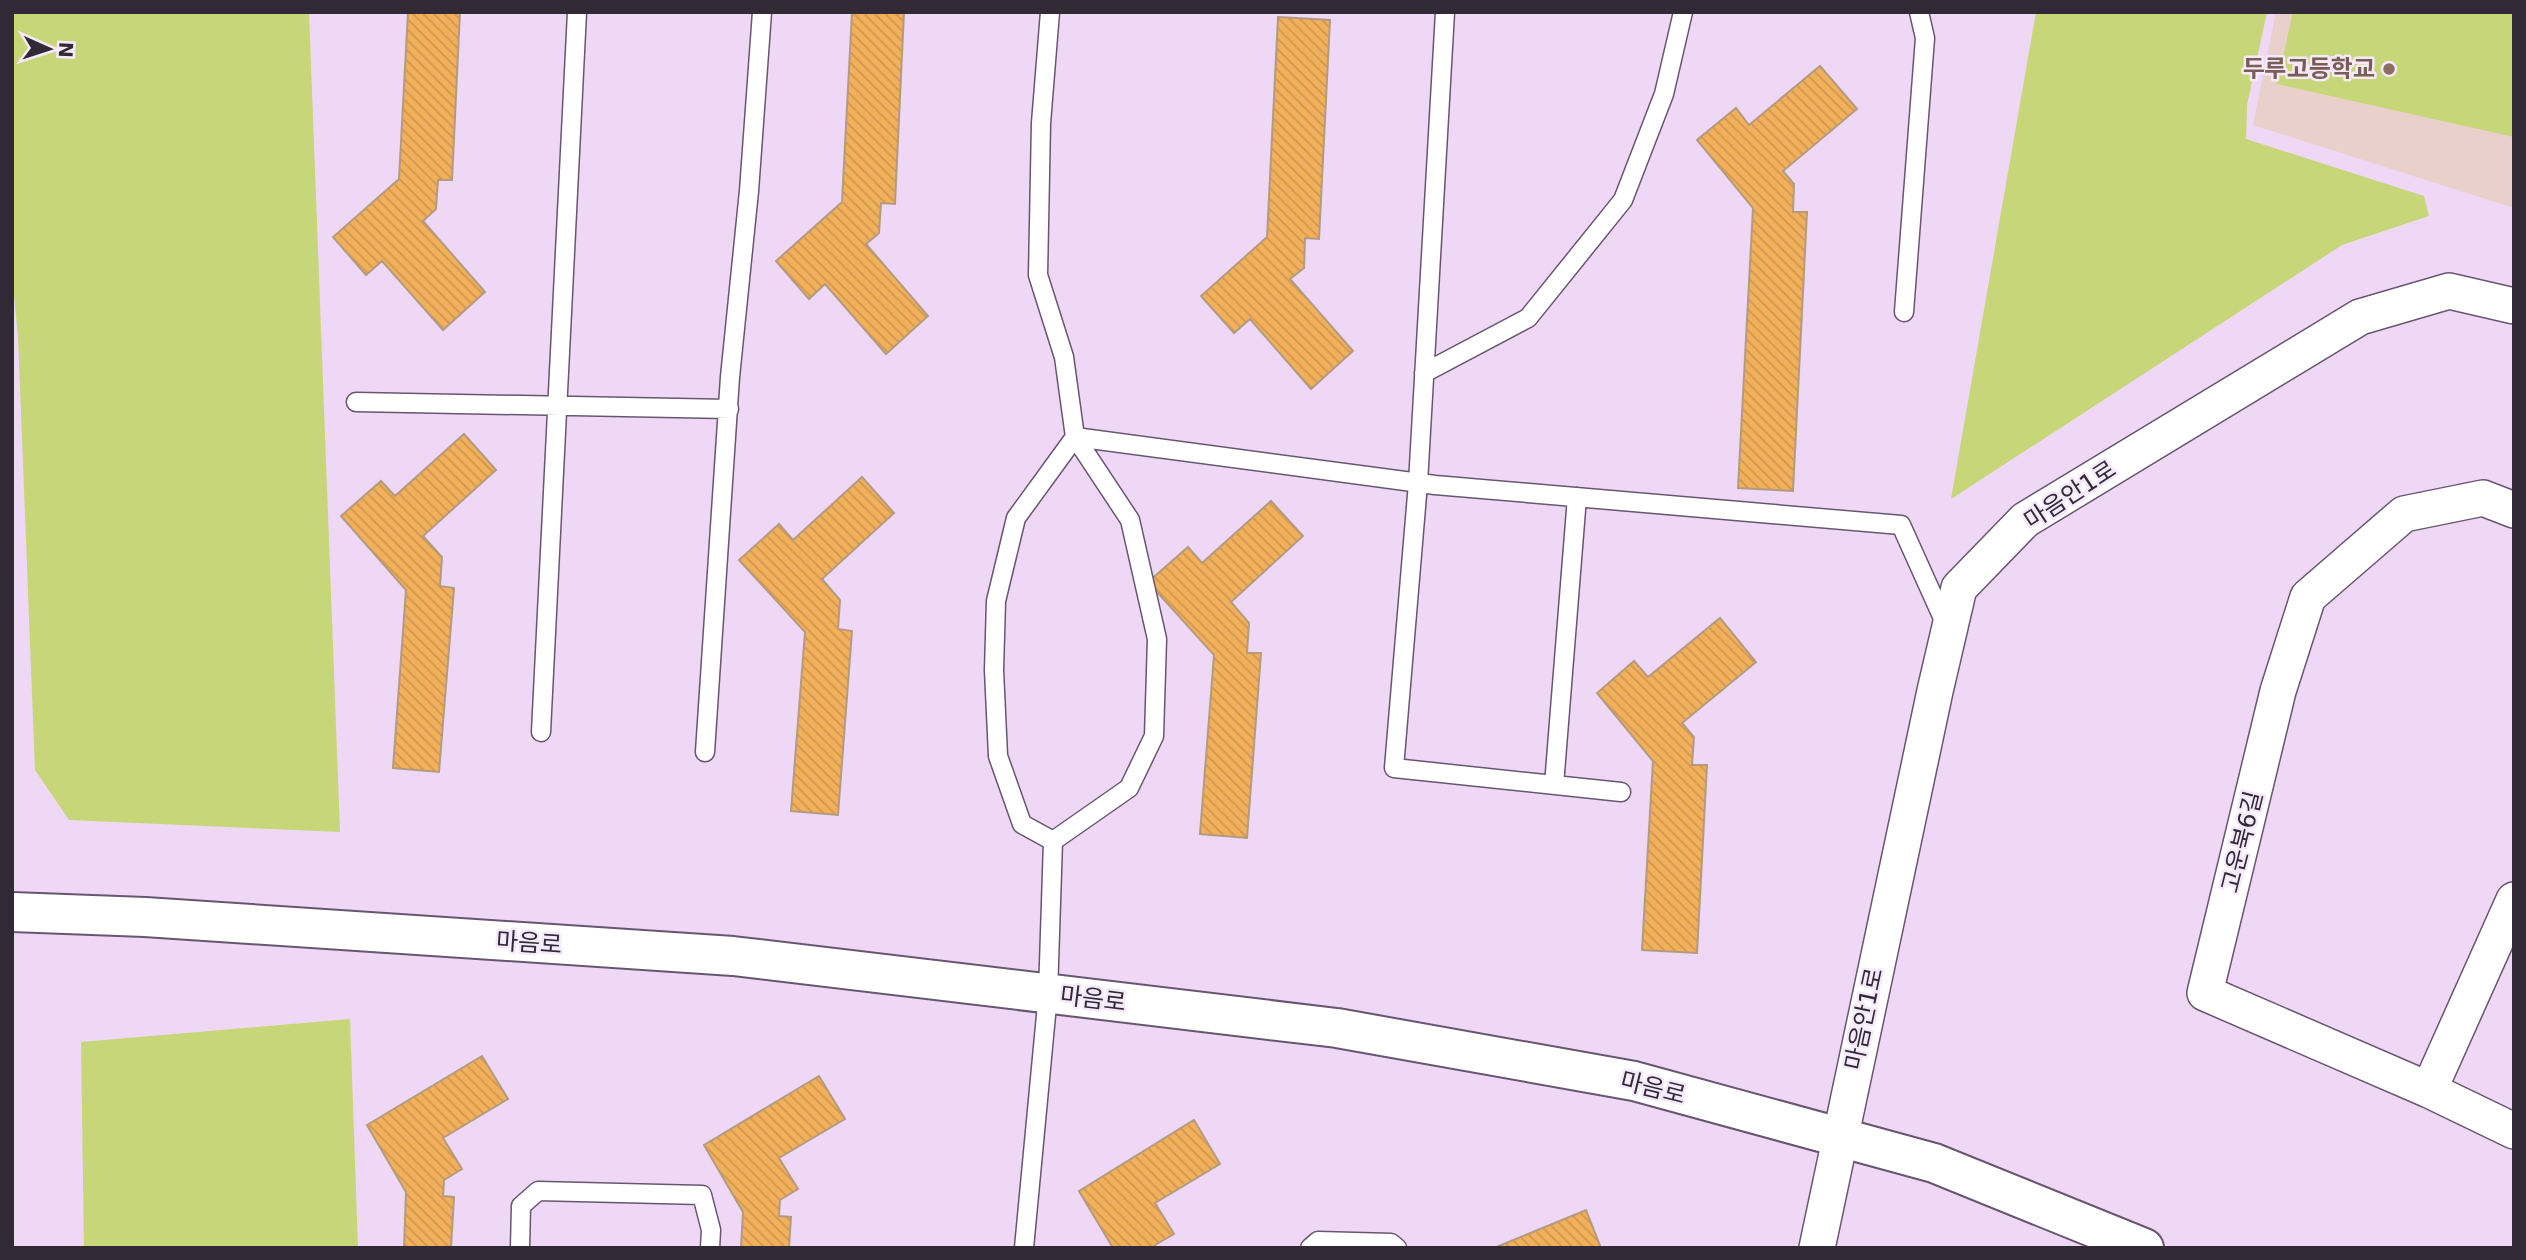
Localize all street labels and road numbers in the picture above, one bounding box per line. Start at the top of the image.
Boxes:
street label: 마음안1로 [2019,455,2121,535]
street label: 고운북6길 [2216,788,2268,896]
street label: 마음로 [495,927,563,959]
street label: 마음안1로 [1840,965,1888,1073]
street label: 마음로 [1058,981,1128,1017]
street label: 마음로 [1617,1066,1689,1110]

